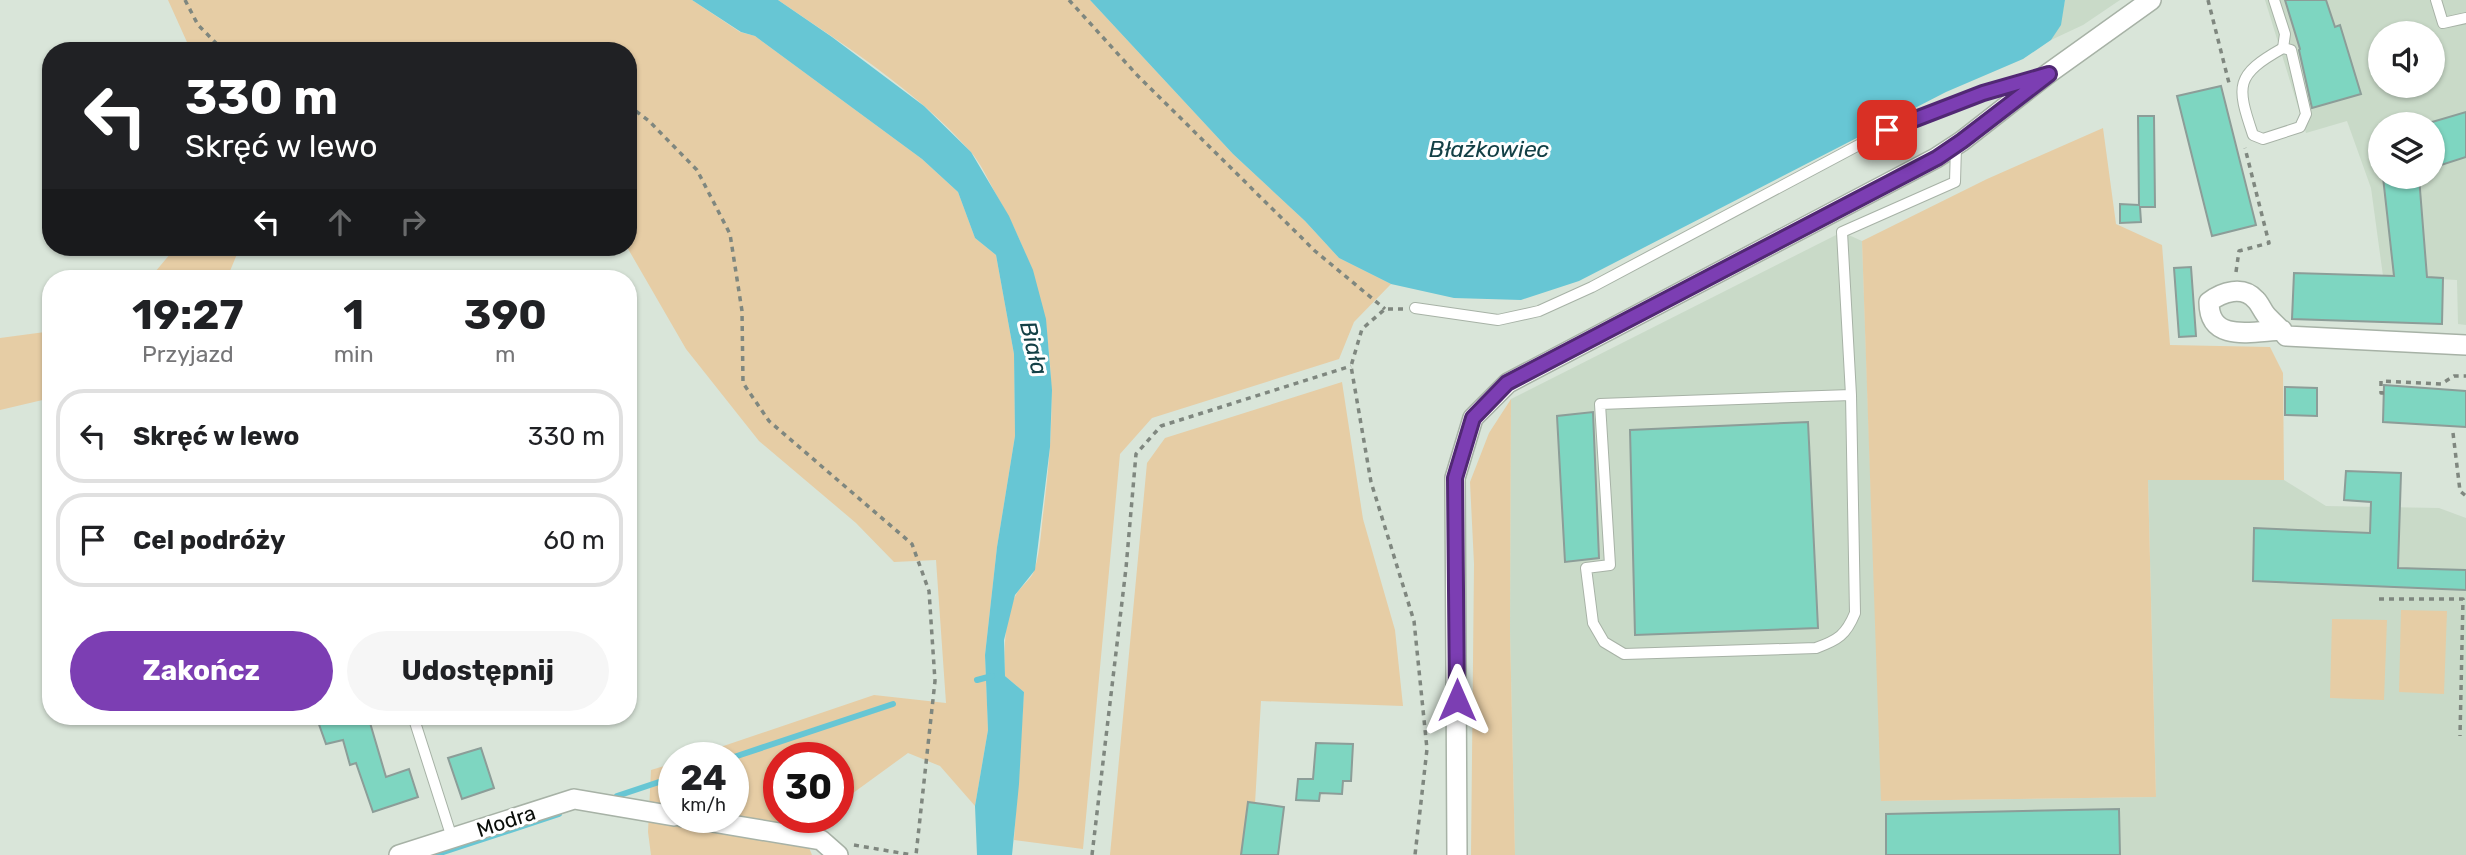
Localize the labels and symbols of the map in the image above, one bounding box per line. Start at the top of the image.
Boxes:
pin [1857,100,1917,160]
water label: Błażkowiec [1429,135,1550,163]
water label: Biała [1014,318,1054,378]
position arrow [1420,663,1494,737]
speed limit sign: 30 [763,742,854,833]
street label: Modra [473,800,539,842]

